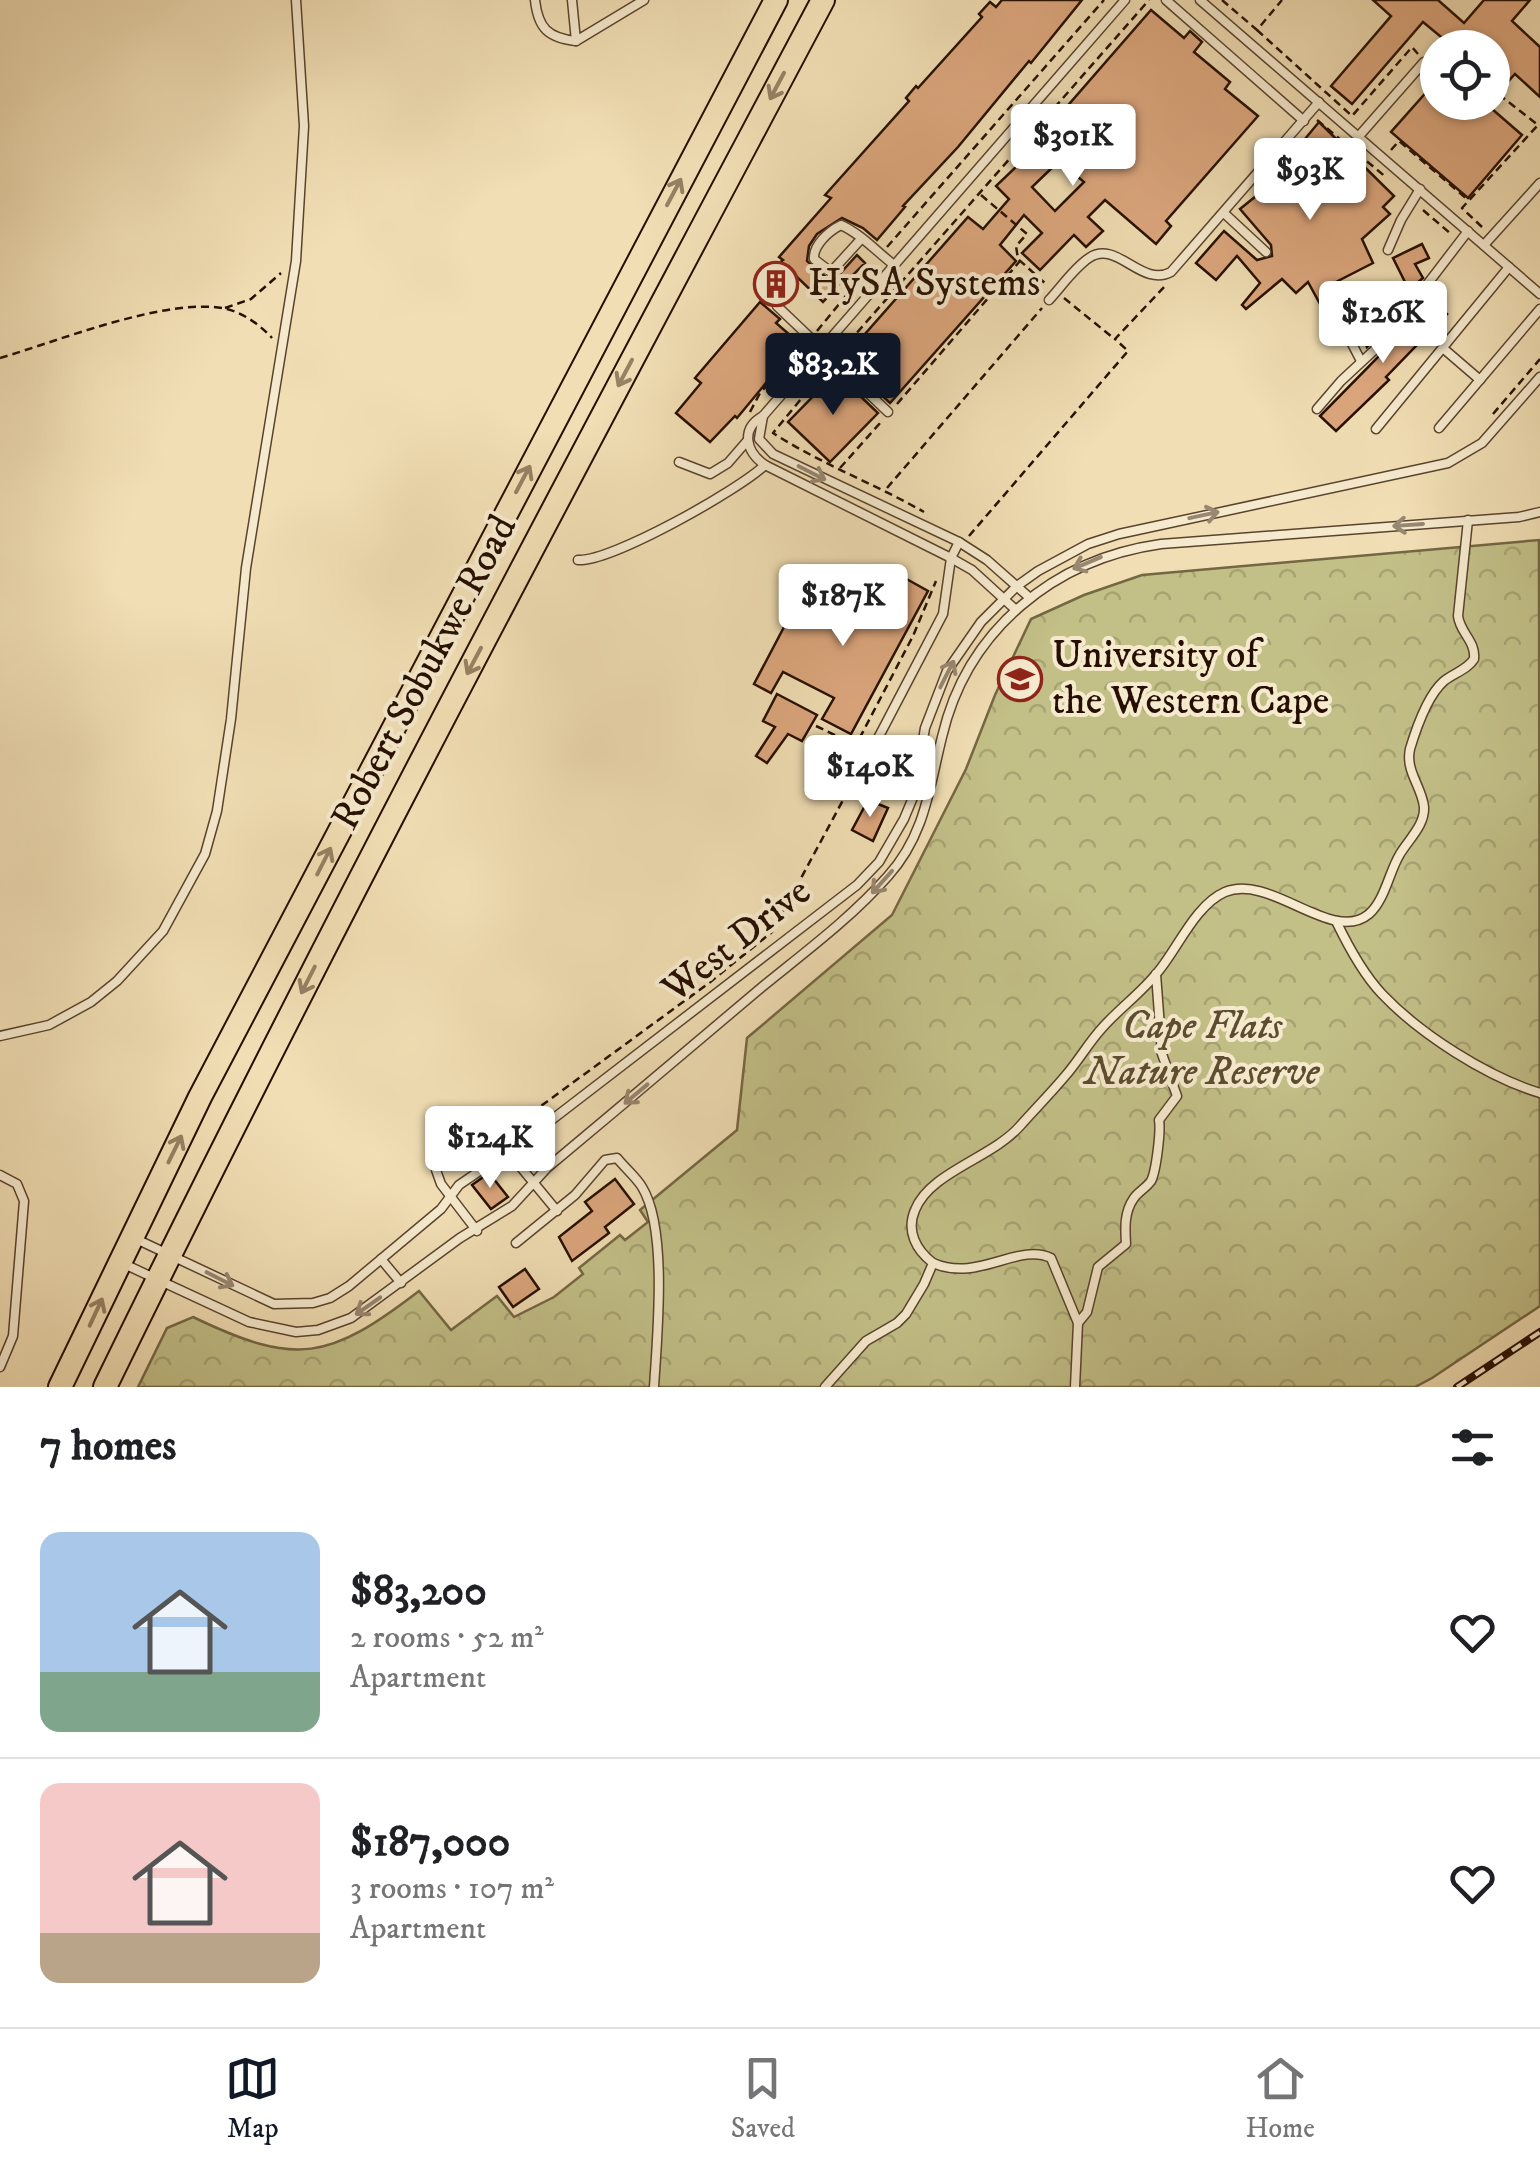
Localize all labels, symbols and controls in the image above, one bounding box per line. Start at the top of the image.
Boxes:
map controls [1420,30,1510,120]
button: locate [1420,30,1510,120]
one-way arrow [767,71,787,101]
pin: $301K [1003,104,1143,189]
text: $301K [1033,116,1113,156]
pin: $93K [1251,138,1369,223]
text: $93K [1276,150,1344,190]
one-way arrow [664,177,684,207]
place label: HySA Systems [808,259,1040,309]
building icon: HySA Systems [753,261,799,307]
pin: $126K [1313,281,1453,366]
text: $126K [1341,293,1425,333]
pin: $83.2K [752,333,914,418]
text: $83.2K [787,345,879,385]
one-way arrow [615,358,634,388]
one-way arrow [797,464,826,483]
one-way arrow [514,465,533,495]
one-way arrow [1187,505,1219,524]
street label: Robert Sobukwe Road [321,507,529,839]
one-way arrow [1393,515,1425,534]
one-way arrow [1072,556,1103,574]
pin: $187K [773,564,913,649]
text: $187K [801,576,885,616]
place label: University of the Western Cape [1052,631,1329,727]
one-way arrow [463,645,483,675]
school or university icon: University of the Western Cape [997,656,1043,702]
one-way arrow [938,660,957,690]
pin: $140K [800,735,940,820]
text: $140K [826,747,914,787]
one-way arrow [315,846,334,876]
street label: West Drive [652,867,821,1015]
one-way arrow [871,869,894,894]
one-way arrow [298,965,317,995]
park label: Cape Flats Nature Reserve [1083,1002,1321,1098]
one-way arrow [623,1082,649,1104]
pin: $124K [420,1106,560,1191]
text: $124K [447,1118,533,1158]
one-way arrow [166,1135,185,1165]
one-way arrow [204,1270,234,1289]
one-way arrow [355,1295,383,1316]
one-way arrow [87,1298,106,1328]
icon: filters [1445,1420,1500,1475]
text: 7 homes [40,1421,176,1473]
text: $83,200 [350,1566,487,1618]
icon: home [120,1572,240,1692]
icon: heart [1445,1605,1500,1660]
text: 2 rooms · 52 m² [350,1618,544,1658]
text: Apartment [350,1658,486,1698]
text: $187,000 [350,1817,510,1869]
icon: home [120,1823,240,1943]
icon: heart [1445,1856,1500,1911]
text: 3 rooms · 107 m² [350,1869,554,1909]
text: Apartment [350,1909,486,1949]
tab: Map [225,2051,280,2146]
tab: Saved [731,2051,795,2146]
tab: Home [1246,2051,1315,2146]

